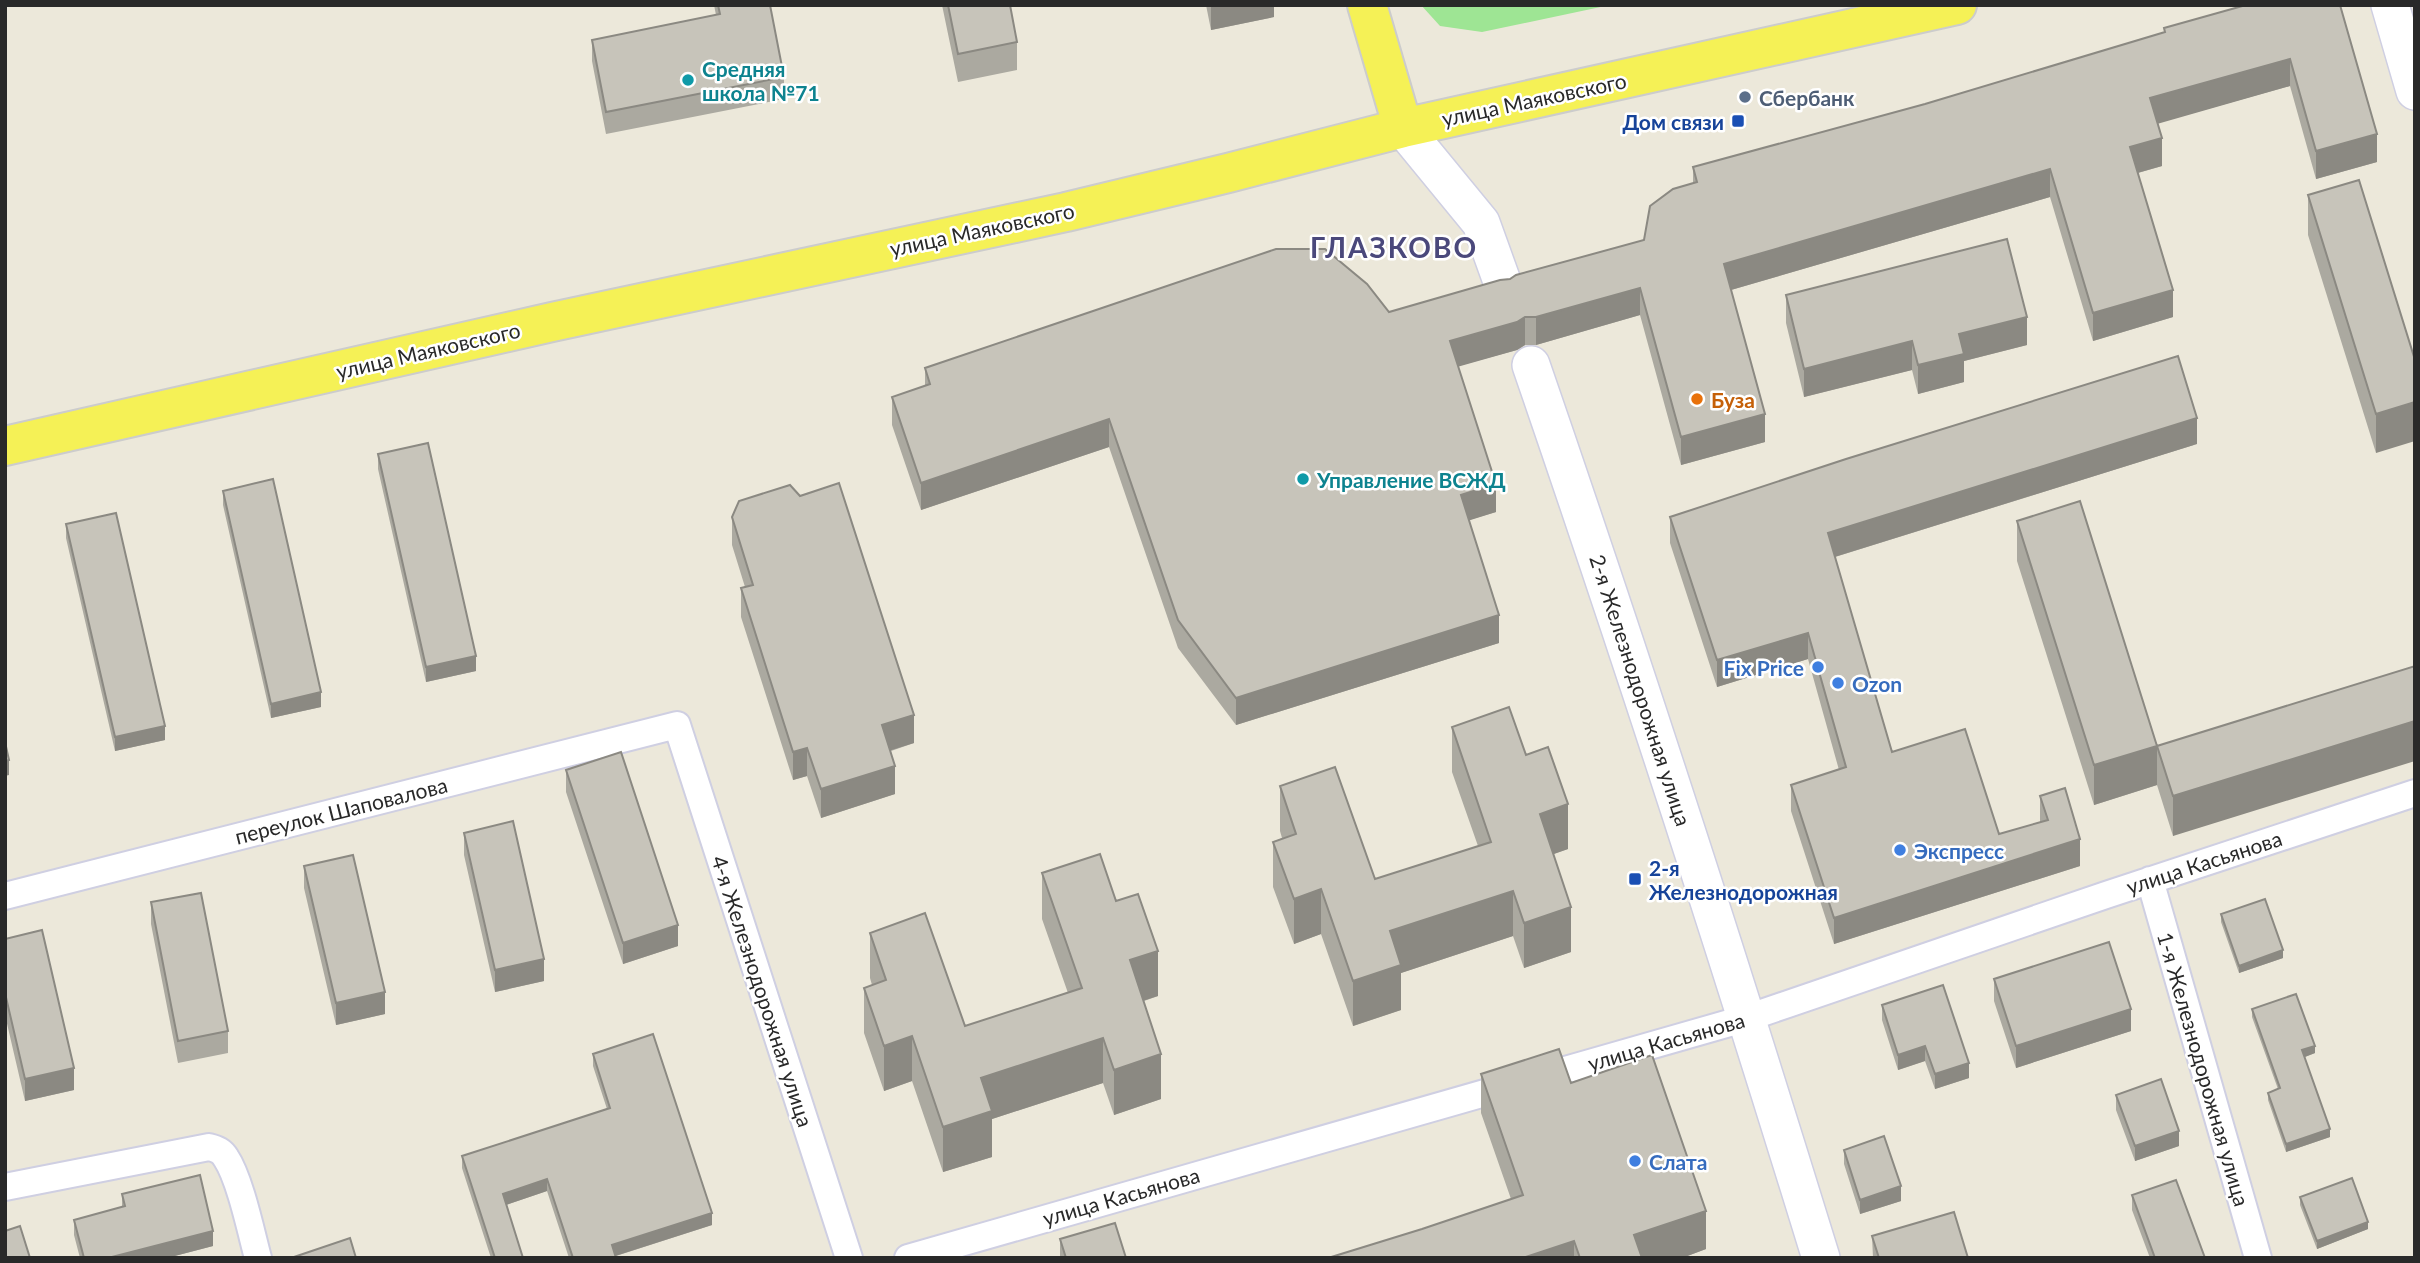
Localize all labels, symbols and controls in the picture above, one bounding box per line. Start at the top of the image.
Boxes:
place label: Средняя школа №71 [702,56,820,105]
street label: улица Маяковского [1439,67,1629,131]
marker: Средняя школа №71 [680,72,696,88]
place label: Сбербанк [1759,85,1855,110]
marker: Сбербанк [1737,89,1753,105]
place label: Дом связи [1622,109,1724,134]
marker: Дом связи [1730,113,1746,129]
street label: улица Маяковского [887,197,1077,261]
district label: ГЛАЗКОВО [1310,230,1478,264]
street label: улица Маяковского [334,317,522,383]
place label: Буза [1711,387,1755,412]
marker: Буза [1689,391,1705,407]
place label: Управление ВСЖД [1316,467,1506,492]
marker: Управление ВСЖД [1295,471,1311,487]
street label: 2-я Железнодорожная улица [1585,551,1697,829]
place label: Fix Price [1724,655,1804,680]
marker: Fix Price [1810,659,1826,675]
place label: Ozon [1852,671,1902,696]
marker: Ozon [1830,675,1846,691]
street label: переулок Шаповалова [232,771,450,849]
street label: улица Касьянова [2123,825,2285,899]
place label: Экспресс [1914,838,2004,863]
marker: Экспресс [1892,842,1908,858]
street label: 4-я Железнодорожная улица [707,852,819,1130]
place label: 2-я Железнодорожная [1649,855,1838,904]
marker: 2-я Железнодорожная [1627,871,1643,887]
street label: 1-я Железнодорожная улица [2153,929,2255,1209]
street label: улица Касьянова [1585,1007,1747,1075]
place label: Слата [1649,1149,1707,1174]
marker: Слата [1627,1153,1643,1169]
street label: улица Касьянова [1040,1162,1202,1230]

